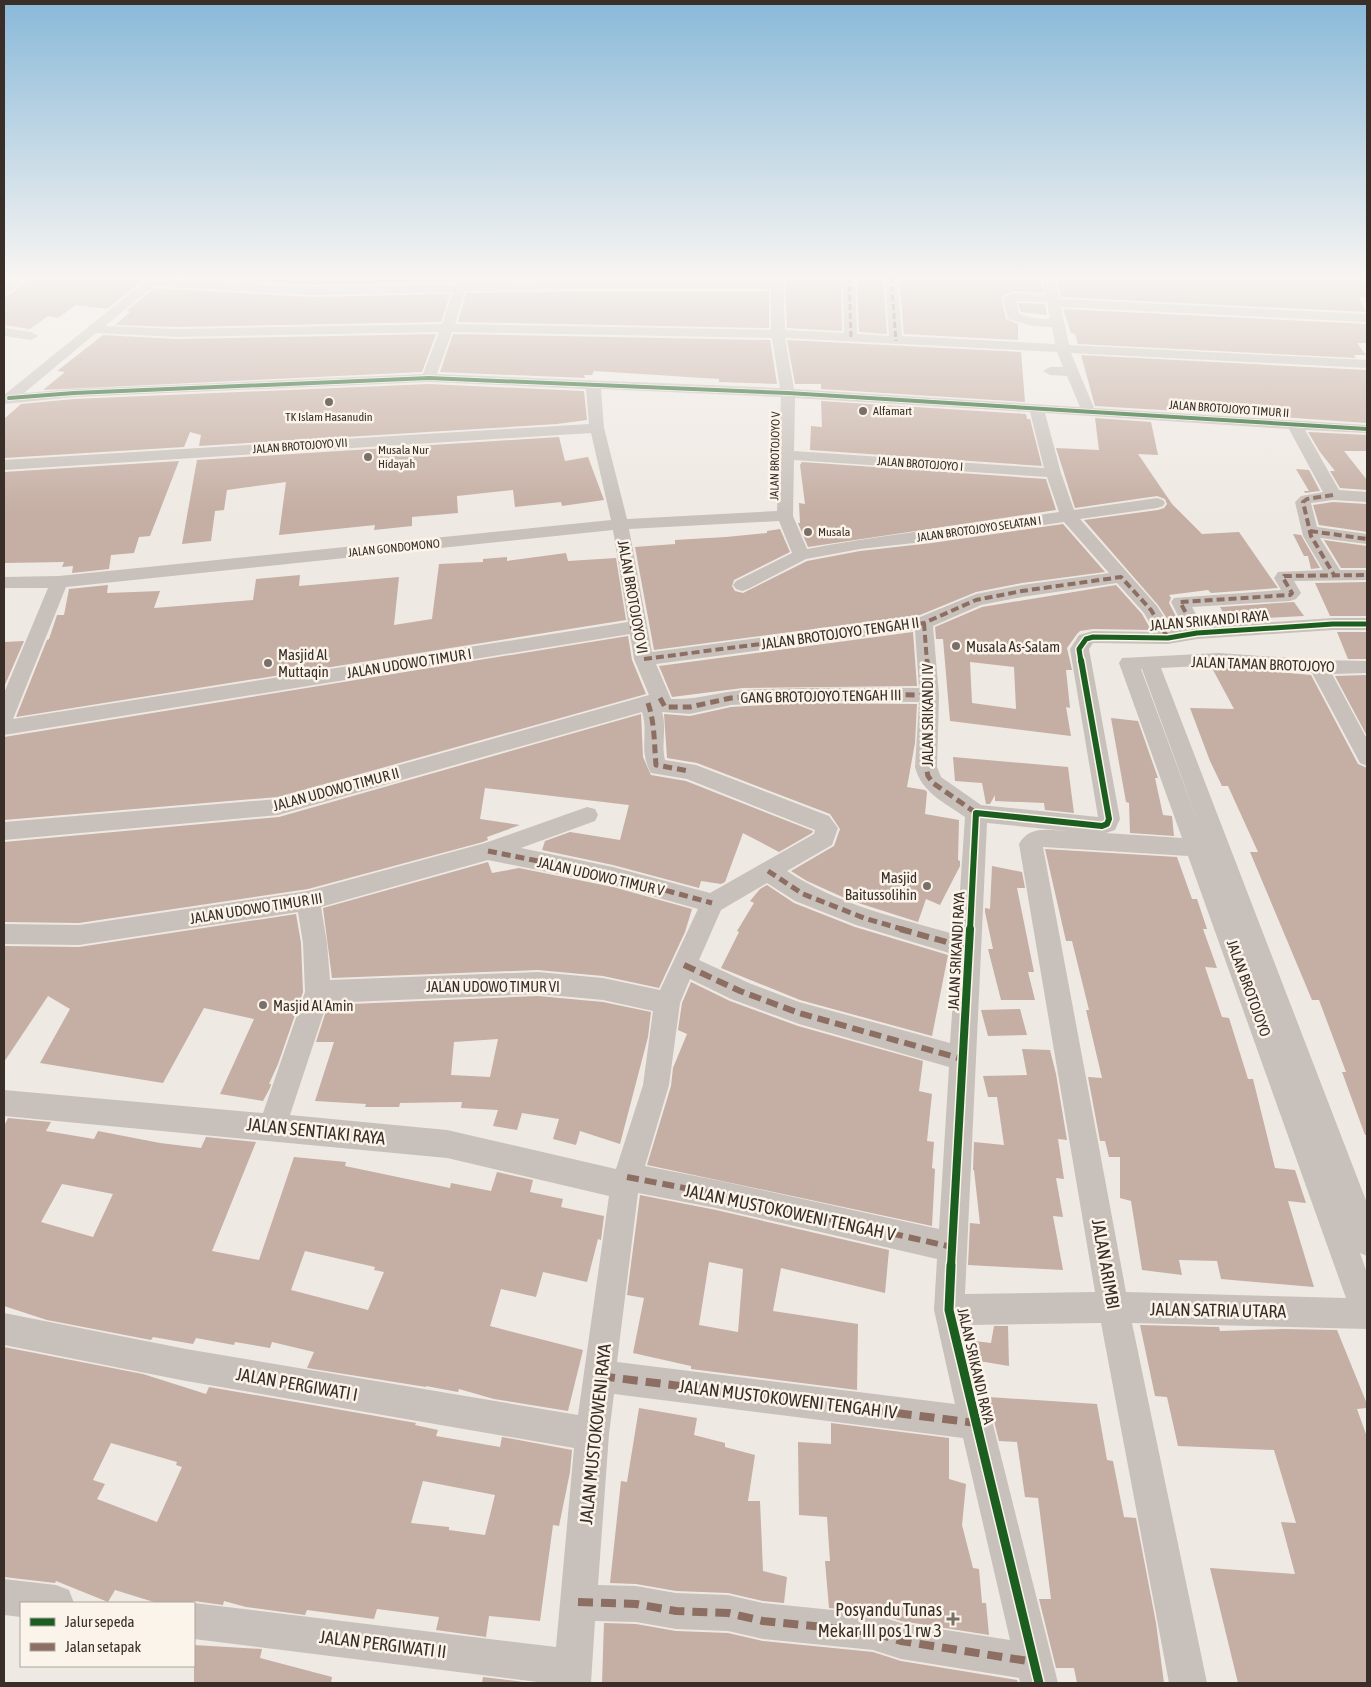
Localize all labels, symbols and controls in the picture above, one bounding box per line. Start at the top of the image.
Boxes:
marker: TK Islam Hasanudin [323,396,335,408]
street label: JALAN BROTOJOYO TIMUR II [1168,398,1290,420]
place label: Alfamart [873,404,913,418]
marker: Alfamart [857,405,869,417]
place label: TK Islam Hasanudin [285,410,373,424]
street label: JALAN BROTOJOYO V [767,411,783,501]
street label: JALAN BROTOJOYO VII [252,436,348,456]
place label: Musala Nur Hidayah [378,443,429,471]
marker: Musala Nur Hidayah [362,451,374,463]
street label: JALAN BROTOJOYO I [877,454,963,474]
street label: JALAN BROTOJOYO SELATAN I [916,513,1042,545]
place label: Musala [818,525,850,539]
marker: Musala [802,526,814,538]
street label: JALAN GONDOMONO [347,536,441,560]
street label: JALAN BROTOJOYO VI [615,539,651,655]
street label: JALAN SRIKANDI RAYA [1149,606,1270,634]
street label: JALAN BROTOJOYO TENGAH II [760,613,920,653]
place label: Musala As-Salam [966,638,1060,655]
marker: Musala As-Salam [950,640,962,652]
street label: JALAN UDOWO TIMUR I [345,645,473,681]
place label: Masjid Al Muttaqin [278,646,329,680]
street label: JALAN TAMAN BROTOJOYO [1191,653,1335,675]
marker: Masjid Al Muttaqin [262,657,274,669]
street label: JALAN SRIKANDI IV [919,663,936,766]
street label: GANG BROTOJOYO TENGAH III [740,686,902,706]
street label: JALAN UDOWO TIMUR II [271,764,401,814]
street label: JALAN UDOWO TIMUR V [536,853,667,899]
place label: Masjid Baitussolihin [845,869,917,903]
marker: Masjid Baitussolihin [921,880,933,892]
street label: JALAN UDOWO TIMUR III [189,889,323,927]
street label: JALAN SRIKANDI RAYA [944,890,968,1011]
street label: JALAN BROTOJOYO [1224,937,1274,1039]
street label: JALAN UDOWO TIMUR VI [426,978,560,995]
place label: Masjid Al Amin [273,997,354,1014]
marker: Masjid Al Amin [257,999,269,1011]
street label: JALAN SENTIAKI RAYA [246,1113,387,1149]
street label: JALAN MUSTOKOWENI TENGAH V [683,1179,898,1245]
street label: JALAN ARIMBI [1088,1217,1124,1311]
street label: JALAN SATRIA UTARA [1150,1298,1287,1322]
street label: JALAN SRIKANDI RAYA [954,1306,998,1427]
street label: JALAN MUSTOKOWENI RAYA [575,1342,615,1525]
street label: JALAN PERGIWATI I [234,1363,360,1405]
street label: JALAN MUSTOKOWENI TENGAH IV [678,1375,898,1423]
place label: Posyandu Tunas Mekar III pos 1 rw 3 [818,1599,942,1641]
legend [20,1602,195,1667]
marker: Posyandu Tunas Mekar III pos 1 rw 3 [946,1612,960,1626]
text: Jalur sepeda [65,1613,135,1630]
street label: JALAN PERGIWATI II [318,1626,448,1662]
text: Jalan setapak [65,1638,142,1655]

